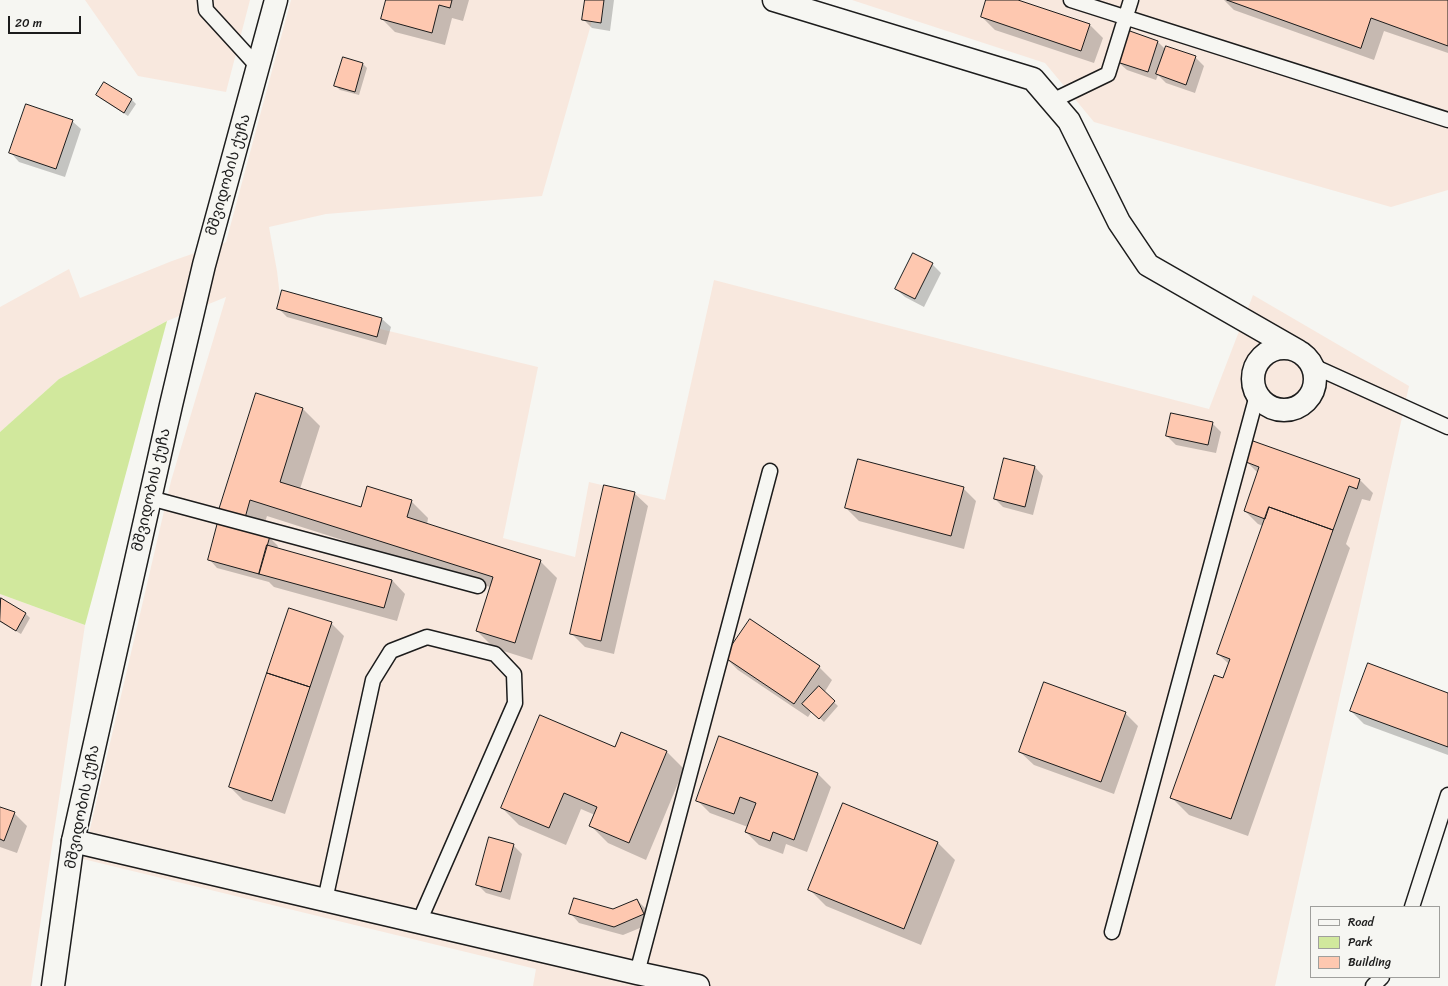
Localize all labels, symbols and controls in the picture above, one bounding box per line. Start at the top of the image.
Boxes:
scale bar [10,8,83,34]
text: 20 m [15,12,42,34]
street label: მშვიდობის ქუჩა [203,112,255,238]
street label: მშვიდობის ქუჩა [129,427,175,553]
street label: მშვიდობის ქუჩა [62,743,104,871]
legend [1310,906,1440,978]
text: Road [1348,911,1374,933]
text: Park [1348,931,1373,953]
text: Building [1348,951,1391,973]

